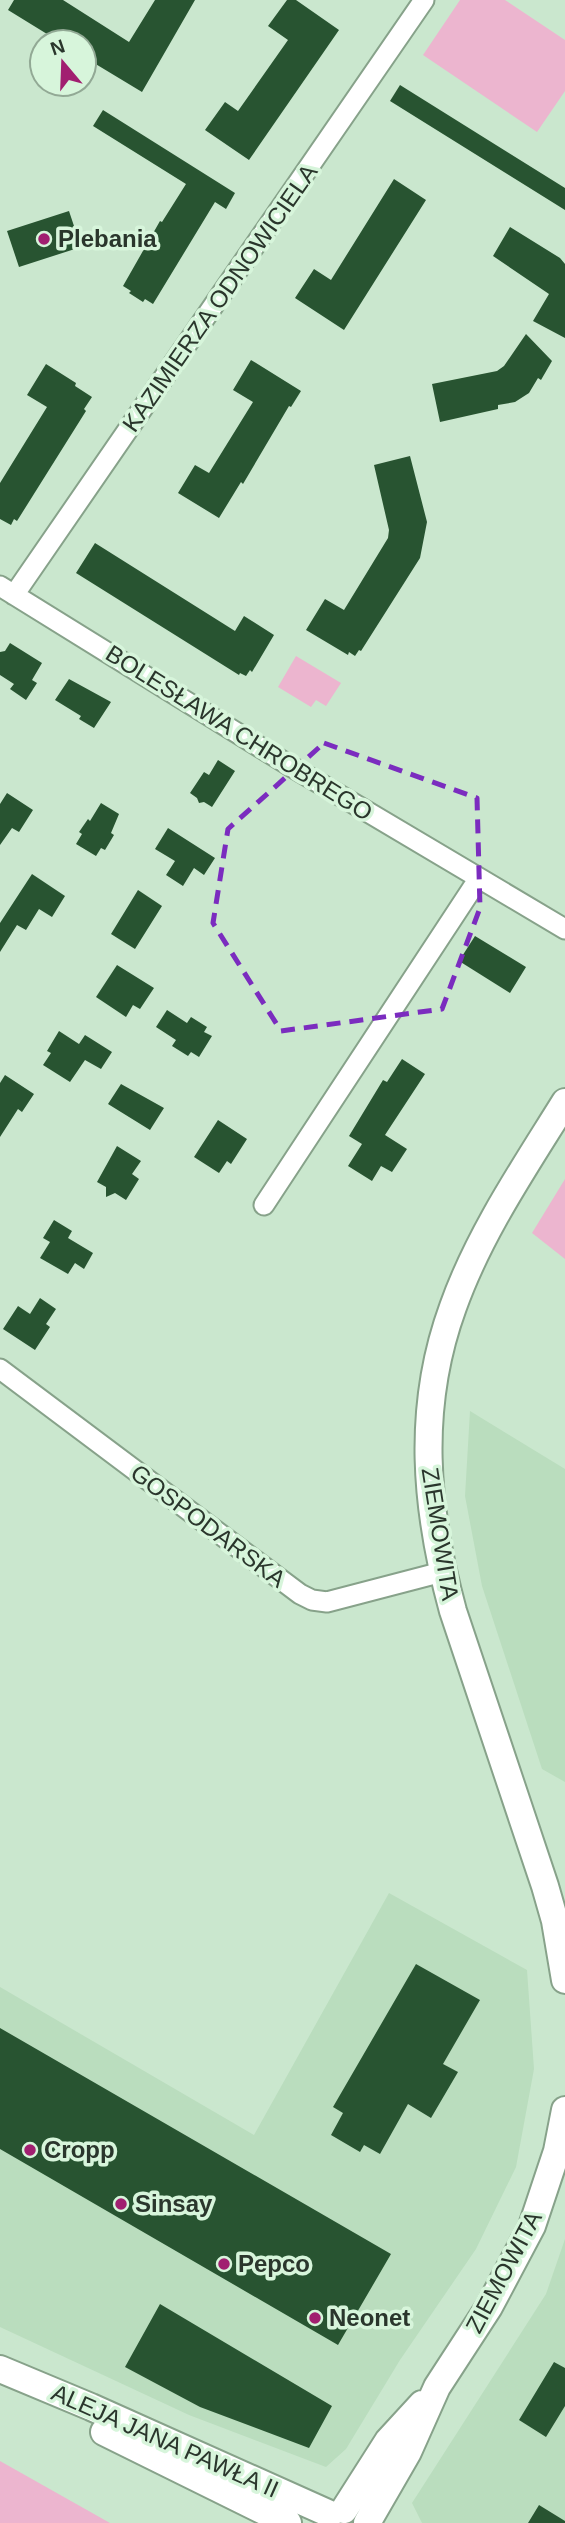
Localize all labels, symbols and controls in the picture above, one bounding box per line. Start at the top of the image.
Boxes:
north arrow [28,28,98,98]
text: N [48,35,68,60]
street label: KAZIMIERZA ODNOWICIELA [117,159,322,437]
place label: Plebania [58,225,157,252]
marker: Plebania [36,231,52,247]
street label: BOLESŁAWA CHROBREGO [101,639,377,826]
street label: GOSPODARSKA [126,1459,291,1593]
street label: ZIEMOWITA [417,1466,464,1602]
place label: Cropp [44,2136,115,2163]
marker: Cropp [22,2142,38,2158]
place label: Sinsay [135,2190,213,2217]
marker: Sinsay [113,2196,129,2212]
street label: ZIEMOWITA [460,2206,547,2337]
place label: Pepco [238,2250,310,2277]
marker: Pepco [216,2256,232,2272]
place label: Neonet [329,2304,410,2331]
marker: Neonet [307,2310,323,2326]
street label: ALEJA JANA PAWŁA II [48,2378,283,2503]

